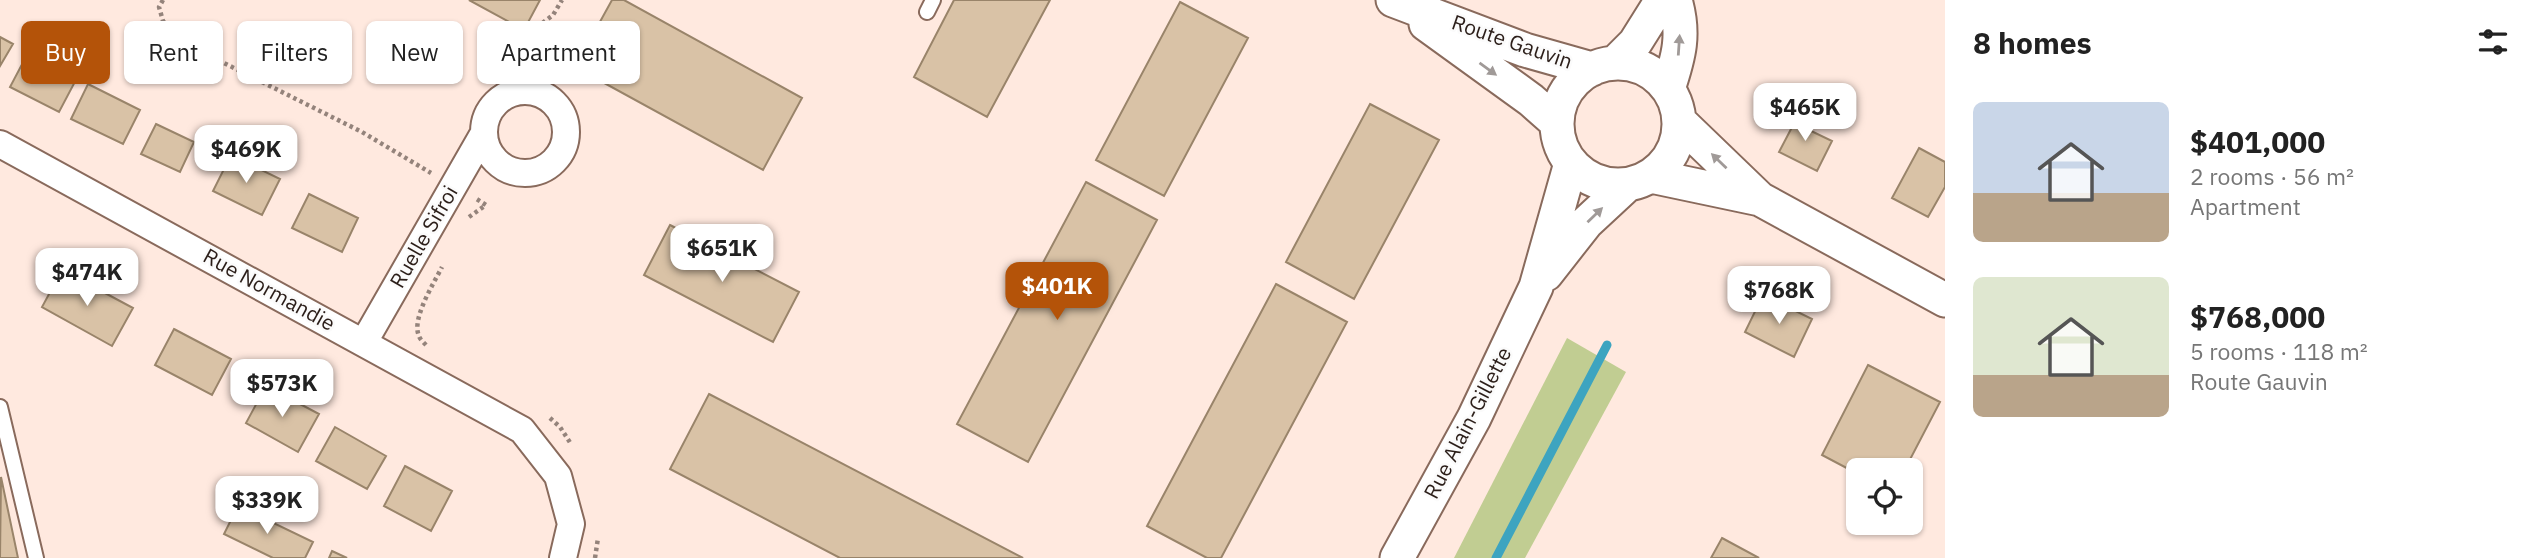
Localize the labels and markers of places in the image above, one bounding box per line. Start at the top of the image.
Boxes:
pin: $465K [1756,83,1854,143]
pin: $469K [197,125,295,185]
pin: $651K [673,224,771,284]
pin: $474K [38,248,136,308]
pin: $401K [1008,262,1106,322]
pin: $768K [1730,266,1828,326]
pin: $573K [233,360,331,419]
pin: $339K [218,476,316,536]

